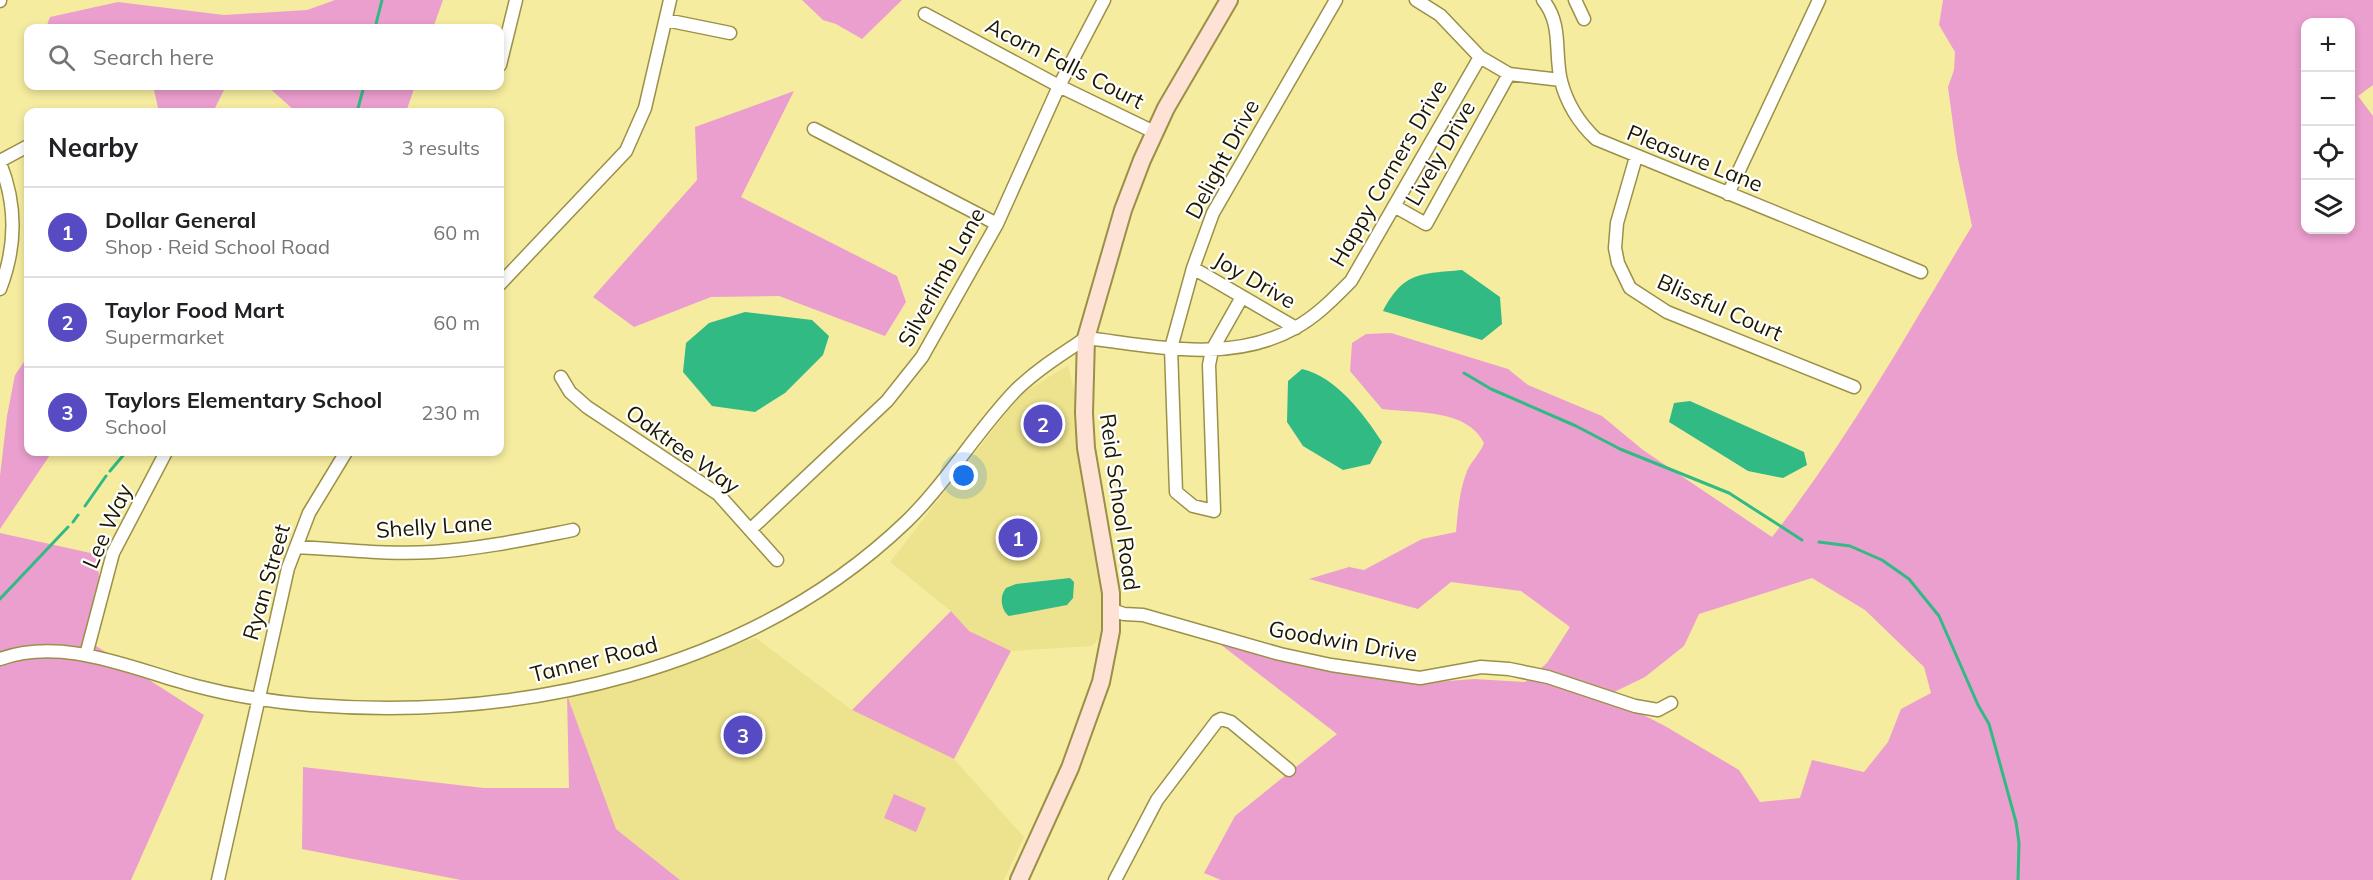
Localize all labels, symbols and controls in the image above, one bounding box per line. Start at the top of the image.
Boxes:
street label: Acorn Falls Court [981,11,1149,115]
map controls [2301,18,2355,234]
button: + [2301,18,2355,72]
search box [24,24,504,90]
icon: search [45,41,78,74]
text: Search here [93,43,214,71]
button: − [2301,72,2355,126]
street label: Happy Corners Drive [1323,75,1453,271]
street label: Delight Drive [1179,94,1265,224]
street label: Lively Drive [1399,96,1481,210]
street label: Pleasure Lane [1623,118,1767,198]
button: locate [2301,126,2355,180]
text: Nearby [48,131,138,164]
text: 3 results [402,135,480,160]
button: layers [2301,180,2355,234]
street label: Silverlimb Lane [891,203,991,351]
text: Dollar General [105,206,256,234]
text: 1 [62,220,74,245]
text: 60 m [433,220,480,245]
text: Shop · Reid School Road [105,234,330,259]
street label: Joy Drive [1209,245,1301,315]
street label: Blissful Court [1653,267,1787,347]
text: Taylor Food Mart [105,296,284,324]
text: 2 [62,310,74,335]
text: 60 m [433,310,480,335]
text: Supermarket [105,324,224,349]
text: Taylors Elementary School [105,386,382,414]
street label: Oaktree Way [620,398,746,500]
text: 3 [62,400,74,425]
text: 230 m [421,400,480,425]
pin: 2 [1024,402,1062,446]
street label: Reid School Road [1094,412,1146,592]
text: School [105,414,167,439]
your location [949,461,978,490]
street label: Lee Way [76,479,138,573]
street label: Shelly Lane [375,508,493,544]
pin: 1 [998,516,1038,560]
street label: Ryan Street [236,520,296,643]
street label: Goodwin Drive [1266,614,1420,668]
street label: Tanner Road [527,630,661,688]
pin: 3 [724,712,762,758]

